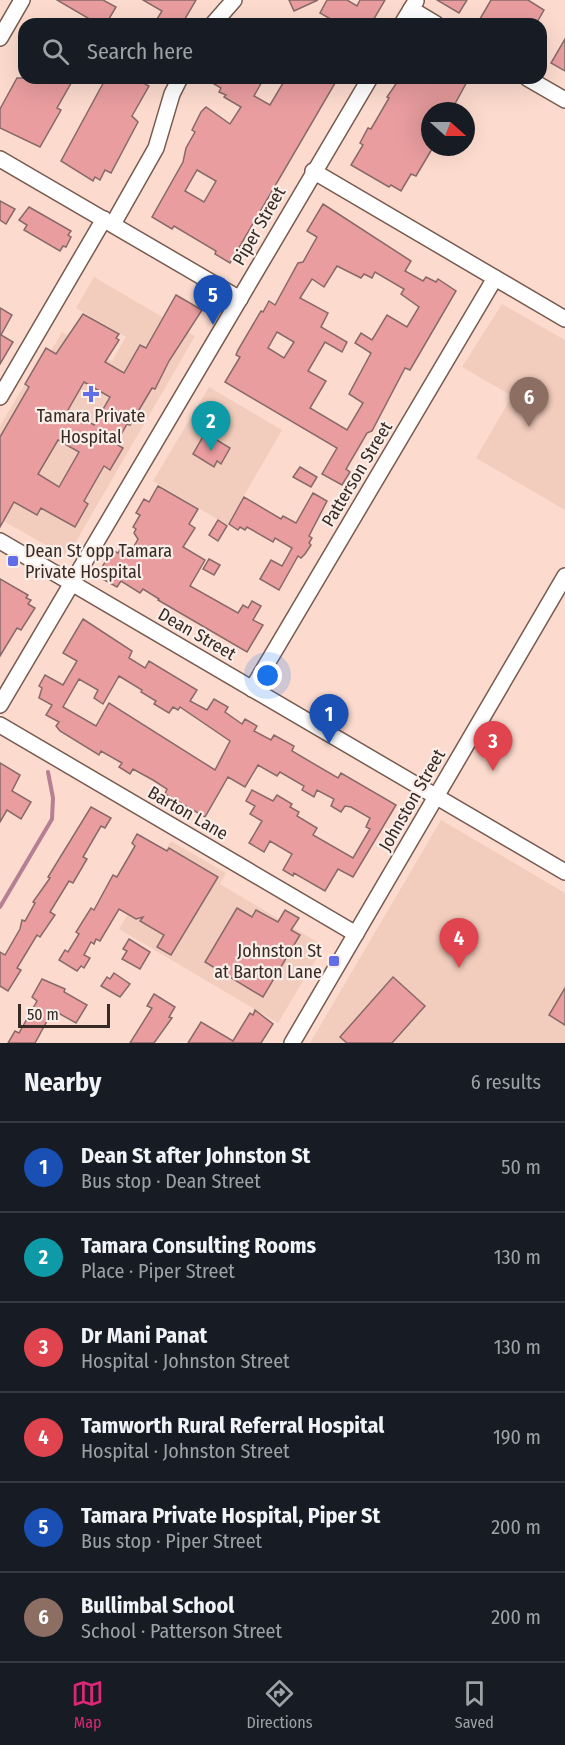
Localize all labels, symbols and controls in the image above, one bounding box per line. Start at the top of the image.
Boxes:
search box [18,18,547,84]
icon: search [39,35,72,68]
text: Search here [87,38,193,65]
north arrow [421,102,475,156]
street label: Piper Street [228,183,290,269]
pin: 5 [194,276,232,325]
pin: 6 [510,378,548,427]
marker: Tamara Private Hospital [82,385,100,403]
pin: 2 [192,402,230,451]
place label: Tamara Private Hospital [37,405,145,448]
street label: Patterson Street [317,417,397,531]
place label: Dean St opp Tamara Private Hospital [25,540,172,583]
marker: Dean St opp Tamara Private Hospital [6,554,20,568]
street label: Dean Street [154,603,240,665]
your location [253,661,282,690]
pin: 1 [310,694,348,744]
pin: 3 [474,722,512,771]
street label: Johnston Street [374,745,450,855]
street label: Barton Lane [144,781,232,845]
pin: 4 [440,918,478,968]
place label: Johnston St at Barton Lane [214,940,322,983]
marker: Johnston St at Barton Lane [327,954,341,968]
scale bar [18,1001,110,1028]
text: 50 m [27,1005,59,1024]
text: Nearby [24,1067,101,1098]
text: 6 results [471,1070,541,1094]
text: Dean St after Johnston St [81,1142,310,1169]
text: 1 [39,1155,48,1179]
text: 50 m [501,1155,541,1179]
text: Bus stop · Dean Street [81,1169,261,1193]
text: Tamara Consulting Rooms [81,1232,316,1259]
text: 2 [39,1245,48,1269]
text: 130 m [494,1245,541,1269]
text: Place · Piper Street [81,1259,235,1283]
text: Dr Mani Panat [81,1322,207,1349]
text: 3 [39,1335,48,1359]
text: 130 m [494,1335,541,1359]
text: Hospital · Johnston Street [81,1349,290,1373]
text: Tamworth Rural Referral Hospital [81,1412,384,1439]
text: 4 [38,1425,49,1449]
text: 190 m [493,1425,541,1449]
text: Hospital · Johnston Street [81,1439,290,1463]
text: Tamara Private Hospital, Piper St [81,1502,380,1529]
text: 5 [39,1515,48,1539]
text: 200 m [491,1515,541,1539]
text: Bus stop · Piper Street [81,1529,262,1553]
text: Bullimbal School [81,1592,234,1619]
text: 6 [38,1605,49,1629]
text: 200 m [491,1605,541,1629]
text: School · Patterson Street [81,1619,282,1643]
tab: Map [71,1677,104,1732]
tab: Directions [246,1677,313,1732]
tab: Saved [455,1677,494,1732]

